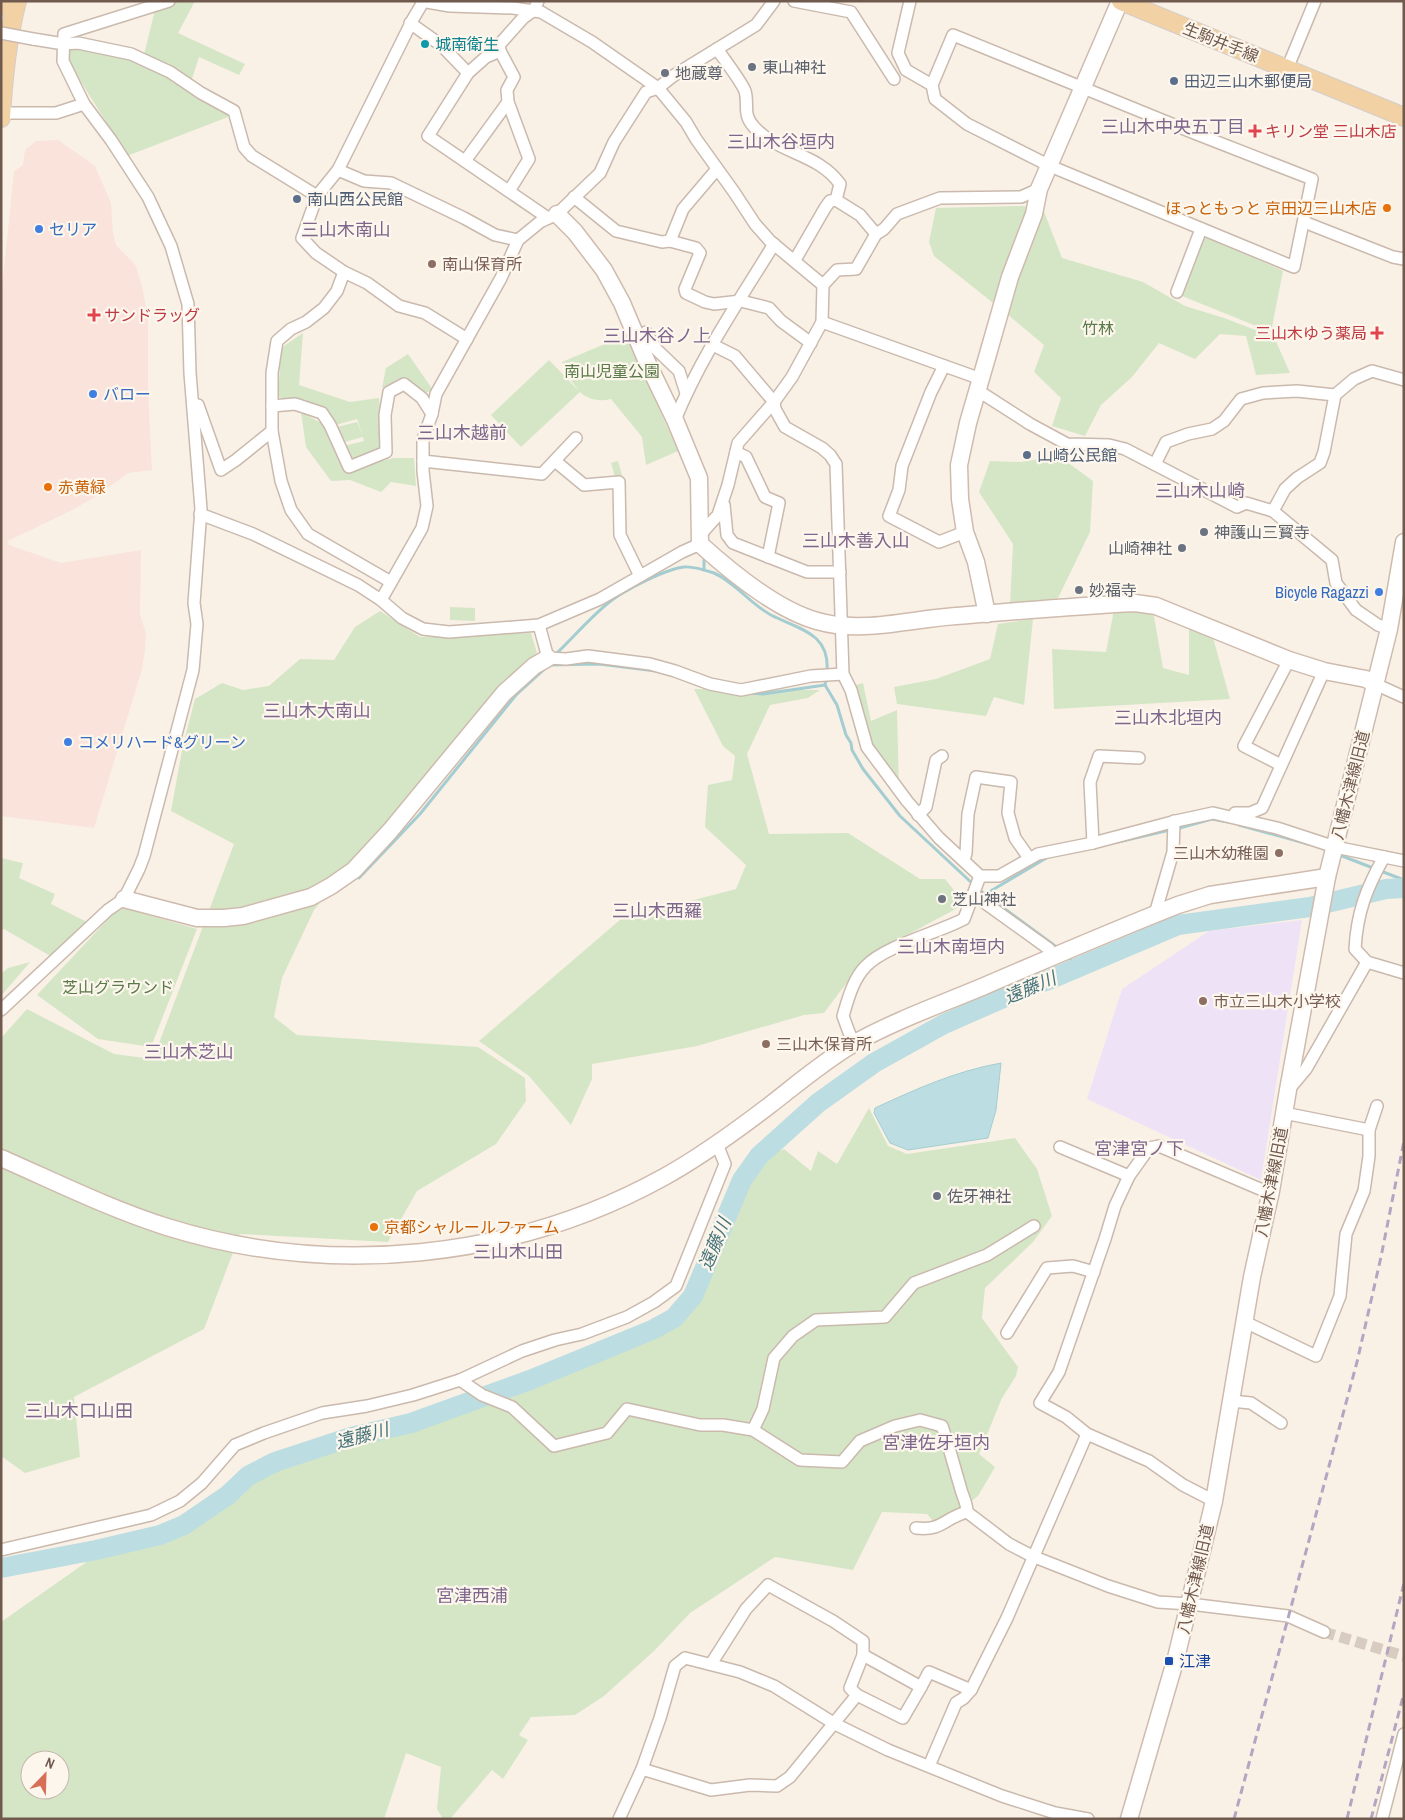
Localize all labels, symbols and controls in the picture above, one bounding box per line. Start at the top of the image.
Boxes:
street label: 生駒井手線 [1180,17,1262,67]
place label: 城南衛生 [435,33,499,55]
marker: 城南衛生 [419,38,431,50]
place label: 東山神社 [762,56,826,78]
marker: 東山神社 [746,61,758,73]
place label: 地蔵尊 [675,62,723,84]
marker: 地蔵尊 [659,67,671,79]
place label: 田辺三山木郵便局 [1184,70,1312,92]
marker: 田辺三山木郵便局 [1168,75,1180,87]
district label: 三山木中央五丁目 [1101,114,1245,139]
place label: キリン堂 三山木店 [1265,120,1397,142]
marker: キリン堂 三山木店 [1249,125,1261,137]
district label: 三山木谷垣内 [727,129,835,154]
place label: 南山西公民館 [307,188,403,210]
marker: 南山西公民館 [291,193,303,205]
place label: ほっともっと 京田辺三山木店 [1165,197,1377,219]
marker: ほっともっと 京田辺三山木店 [1381,202,1393,214]
district label: 三山木南山 [301,217,391,242]
place label: セリア [49,218,97,240]
marker: セリア [33,223,45,235]
place label: 南山保育所 [442,253,522,275]
marker: 南山保育所 [426,258,438,270]
place label: サンドラッグ [104,304,200,326]
marker: サンドラッグ [88,309,100,321]
park label: 竹林 [1082,317,1114,339]
place label: 三山木ゆう薬局 [1255,322,1367,344]
district label: 三山木谷ノ上 [603,323,711,348]
marker: 三山木ゆう薬局 [1371,327,1383,339]
park label: 南山児童公園 [564,360,660,382]
place label: バロー [103,383,151,405]
marker: バロー [87,388,99,400]
district label: 三山木越前 [417,420,507,445]
place label: 山崎公民館 [1037,444,1117,466]
marker: 山崎公民館 [1021,449,1033,461]
place label: 赤黄緑 [58,476,106,498]
district label: 三山木山崎 [1155,478,1245,503]
marker: 赤黄緑 [42,481,54,493]
place label: 神護山三寳寺 [1214,521,1310,543]
marker: 神護山三寳寺 [1198,526,1210,538]
district label: 三山木善入山 [802,528,910,553]
place label: 山崎神社 [1108,537,1172,559]
marker: 山崎神社 [1176,542,1188,554]
place label: 妙福寺 [1089,579,1137,601]
place label: Bicycle Ragazzi [1275,581,1369,603]
marker: 妙福寺 [1073,584,1085,596]
marker: Bicycle Ragazzi [1373,586,1385,598]
district label: 三山木大南山 [263,698,371,723]
district label: 三山木北垣内 [1114,705,1222,730]
street label: 八幡木津線旧道 [1326,728,1374,842]
place label: コメリハード&グリーン [78,731,246,753]
marker: コメリハード&グリーン [62,736,74,748]
place label: 三山木幼稚園 [1173,842,1269,864]
marker: 三山木幼稚園 [1273,847,1285,859]
place label: 芝山神社 [952,888,1016,910]
marker: 芝山神社 [936,893,948,905]
district label: 三山木西羅 [612,898,702,923]
district label: 三山木南垣内 [897,934,1005,959]
water label: 遠藤川 [1000,965,1061,1010]
park label: 芝山グラウンド [62,976,174,998]
place label: 市立三山木小学校 [1213,990,1341,1012]
marker: 市立三山木小学校 [1197,995,1209,1007]
place label: 三山木保育所 [776,1033,872,1055]
marker: 三山木保育所 [760,1038,772,1050]
district label: 三山木芝山 [144,1039,234,1064]
street label: 八幡木津線旧道 [1250,1125,1292,1239]
district label: 宮津宮ノ下 [1094,1136,1184,1161]
place label: 佐牙神社 [947,1185,1011,1207]
marker: 佐牙神社 [931,1190,943,1202]
water label: 遠藤川 [692,1212,737,1274]
place label: 京都シャルールファーム [384,1216,560,1238]
marker: 京都シャルールファーム [368,1221,380,1233]
district label: 三山木山田 [473,1239,563,1264]
district label: 三山木口山田 [25,1398,133,1423]
water label: 遠藤川 [333,1416,393,1455]
district label: 宮津佐牙垣内 [882,1430,990,1455]
street label: 八幡木津線旧道 [1172,1522,1218,1636]
district label: 宮津西浦 [436,1583,508,1608]
place label: 江津 [1179,1650,1211,1672]
marker: 江津 [1163,1655,1175,1667]
north arrow [20,1750,70,1800]
text: N [43,1753,57,1773]

